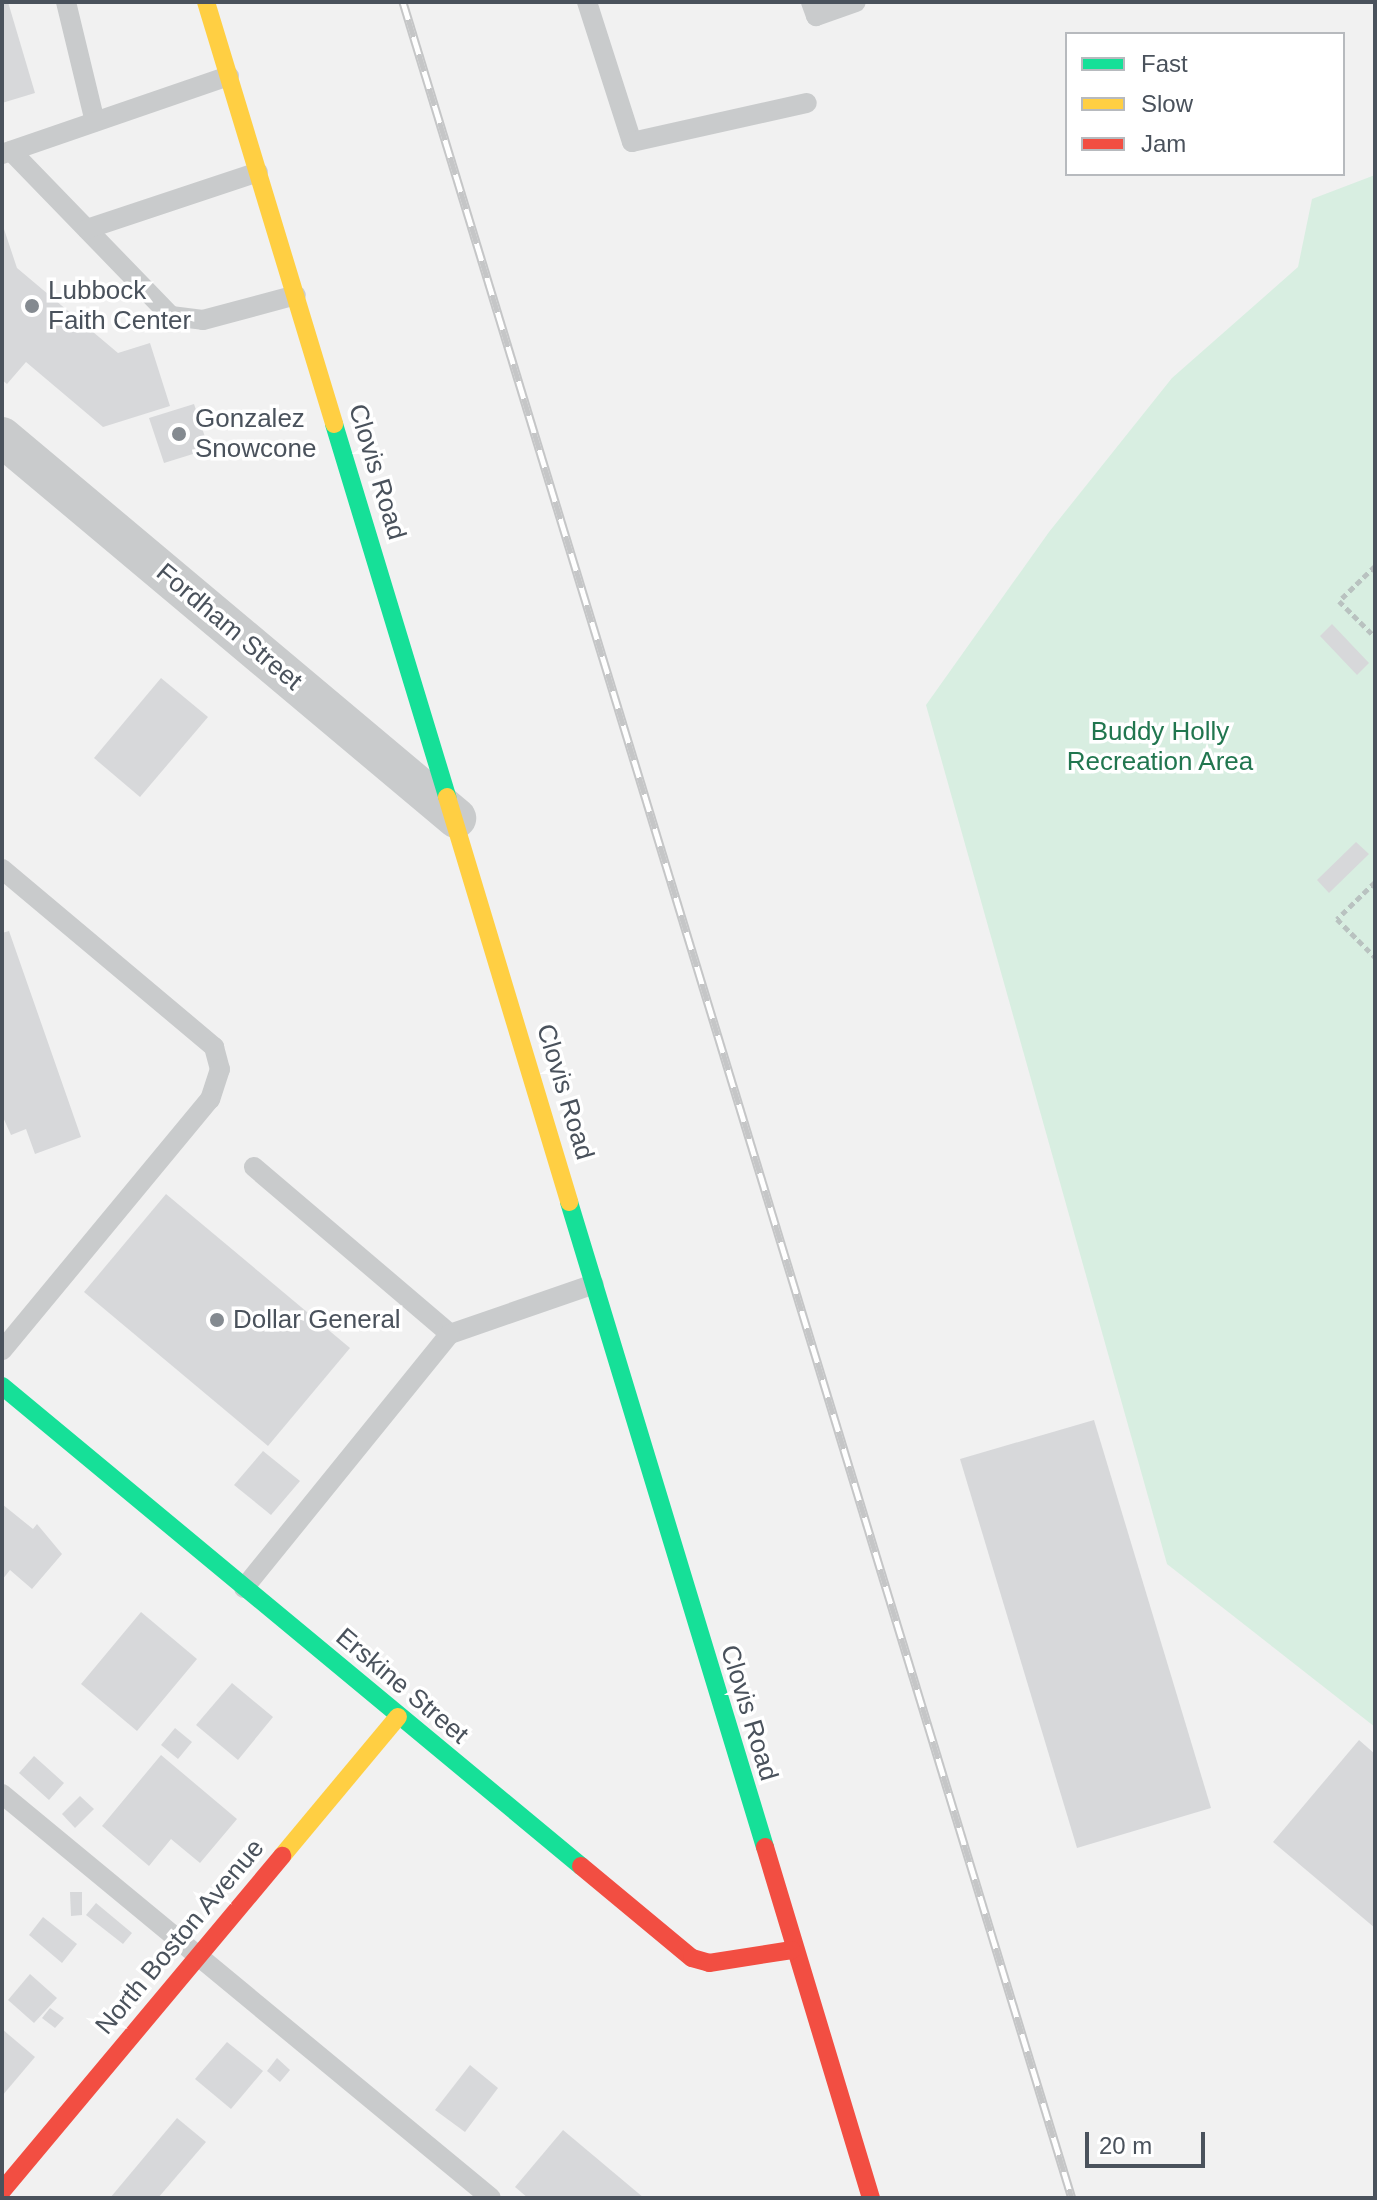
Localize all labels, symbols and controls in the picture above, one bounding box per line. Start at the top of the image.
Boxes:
legend [1065,32,1345,176]
text: Fast [1141,50,1188,77]
text: Slow [1141,90,1193,117]
text: Jam [1141,130,1186,157]
place label: Lubbock Faith Center [48,275,191,336]
marker: Lubbock Faith Center [23,297,41,315]
street label: Clovis Road [342,400,412,544]
place label: Gonzalez Snowcone [195,403,316,464]
marker: Gonzalez Snowcone [170,425,188,443]
street label: Fordham Street [150,557,308,697]
park label: Buddy Holly Recreation Area [1066,716,1254,778]
street label: Clovis Road [530,1020,600,1164]
place label: Dollar General [233,1304,401,1336]
marker: Dollar General [208,1311,226,1329]
street label: Erskine Street [329,1622,475,1750]
street label: Clovis Road [714,1641,784,1785]
street label: North Boston Avenue [89,1832,271,2042]
scale bar [1089,2116,1209,2166]
text: 20 m [1099,2132,1152,2159]

